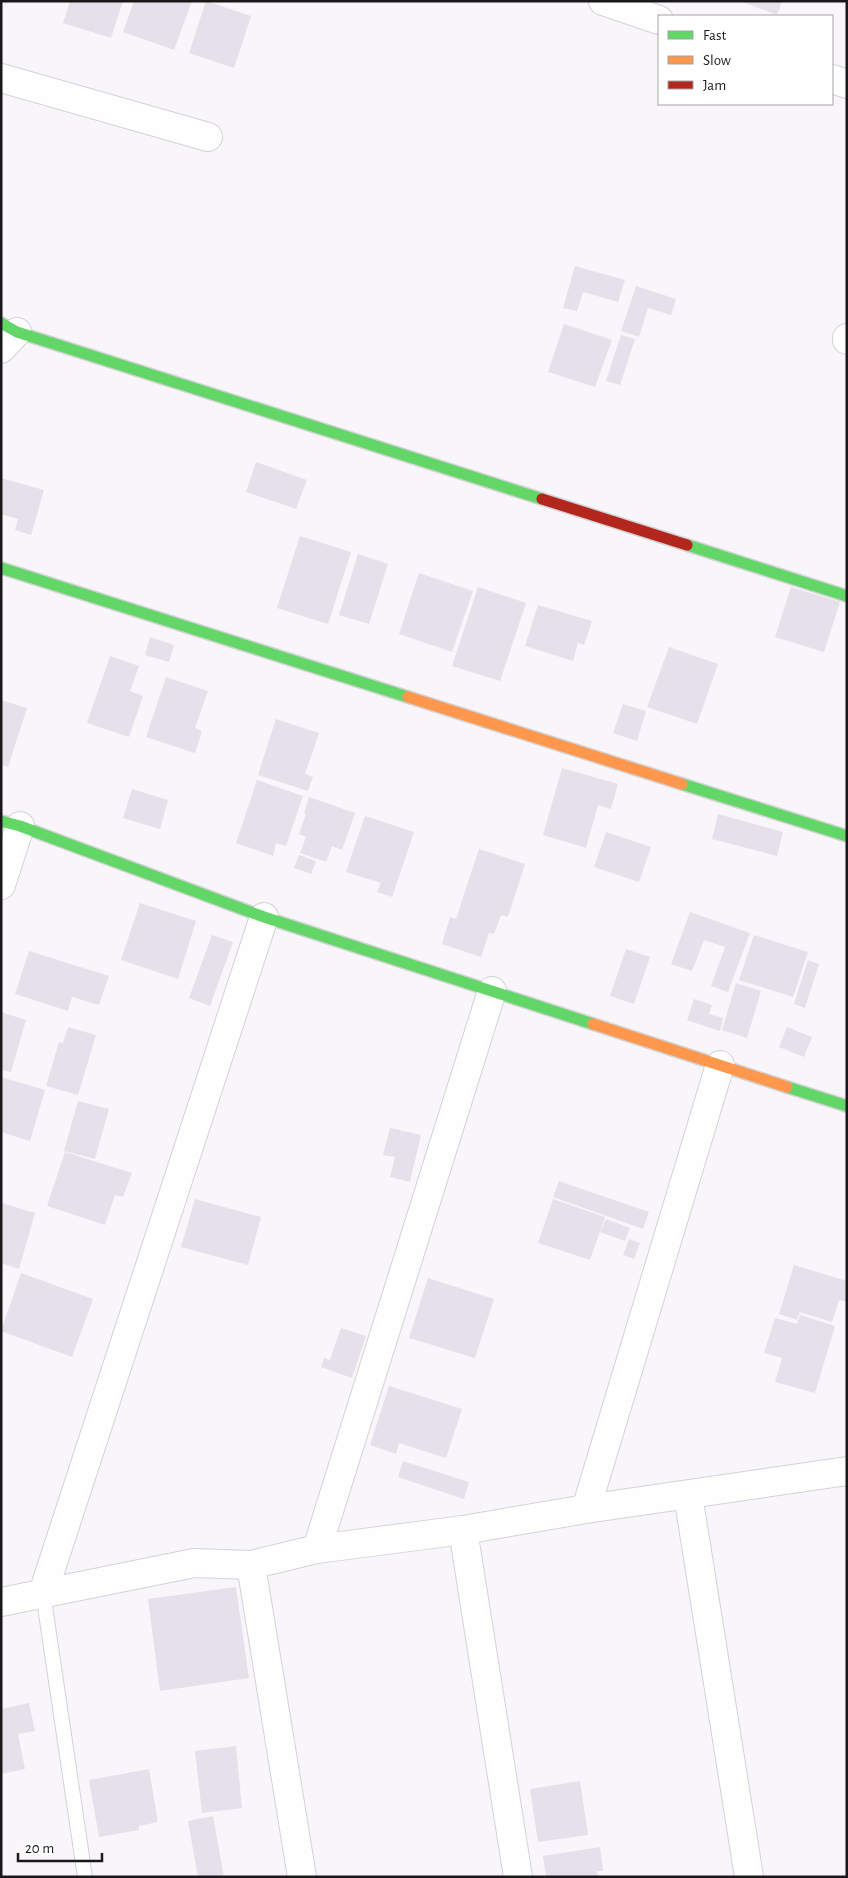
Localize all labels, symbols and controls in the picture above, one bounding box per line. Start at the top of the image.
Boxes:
legend [658,15,833,105]
text: Fast [703,28,727,43]
text: Slow [703,53,731,68]
text: Jam [703,78,726,93]
scale bar [18,1830,101,1862]
text: 20 m [25,1841,54,1856]

